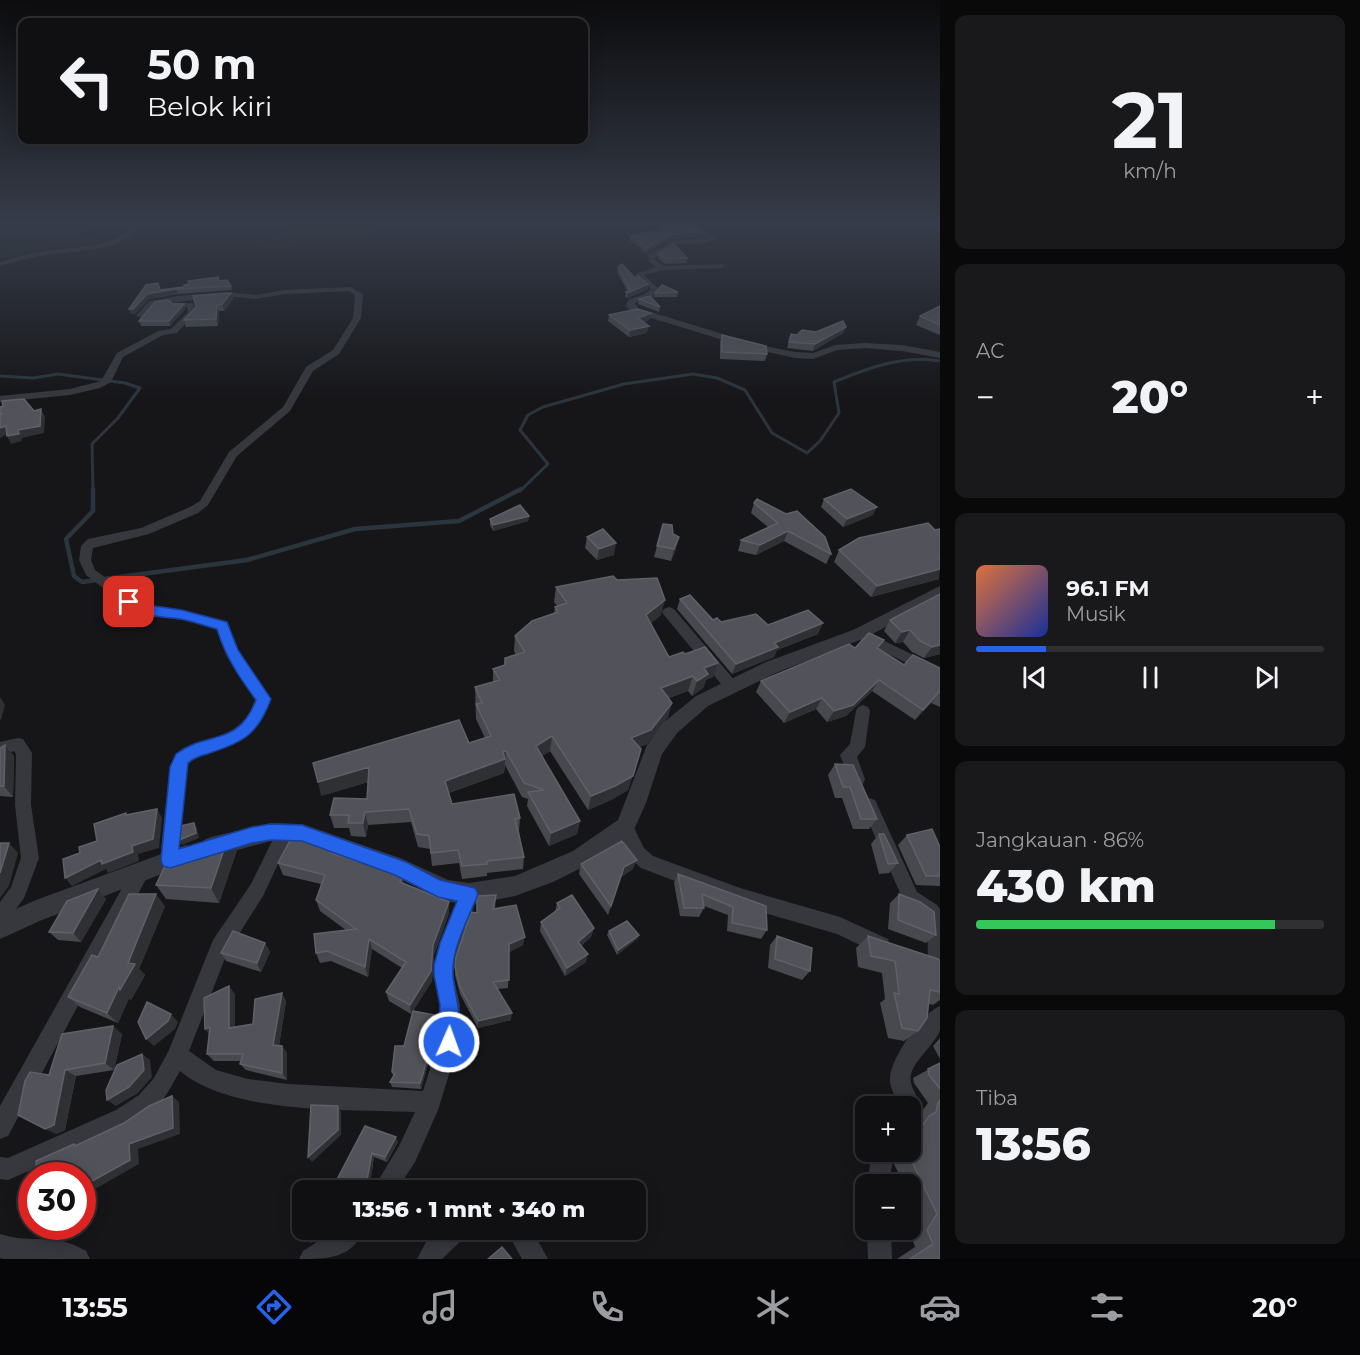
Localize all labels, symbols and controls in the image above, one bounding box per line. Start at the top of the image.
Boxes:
text: 50 m [147,38,256,90]
icon: left [48,42,126,120]
text: 21 [1112,72,1188,168]
text: Belok kiri [147,90,272,123]
text: km/h [1123,159,1177,183]
text: AC [976,339,1004,363]
text: 20° [1112,369,1188,424]
text: − [976,377,995,417]
text: + [1305,377,1324,417]
text: 96.1 FM [1066,575,1150,602]
pin [103,576,154,627]
icon: arrive [112,585,145,618]
text: Musik [1066,602,1126,626]
icon: previous [1018,661,1051,694]
icon: pause [1134,661,1167,694]
icon: next [1250,661,1283,694]
text: Jangkauan · 86% [976,828,1144,852]
text: 430 km [976,858,1156,913]
position arrow [417,1010,481,1074]
text: Tiba [976,1086,1018,1110]
map controls [855,1096,921,1240]
button: + [855,1096,921,1162]
text: 13:56 [976,1116,1091,1171]
speed limit sign: 30 [18,1162,96,1240]
button: − [855,1174,921,1240]
text: 13:56 · 1 mnt · 340 m [353,1196,585,1223]
icon: directions [253,1286,295,1328]
icon: music [419,1286,461,1328]
icon: phone [586,1286,628,1328]
icon: climate [752,1286,794,1328]
icon: car [919,1286,961,1328]
icon: filters [1086,1286,1128,1328]
text: 13:55 [62,1291,128,1324]
text: 20° [1252,1291,1298,1324]

